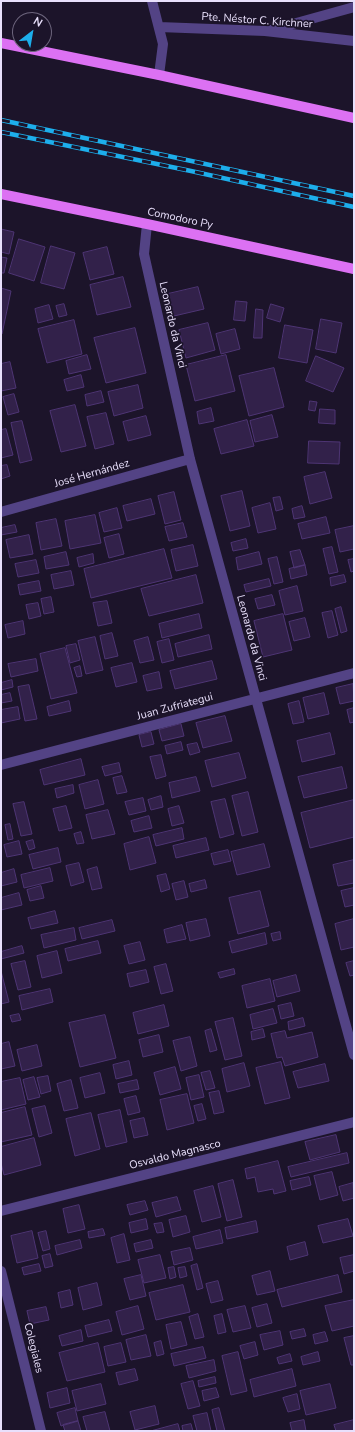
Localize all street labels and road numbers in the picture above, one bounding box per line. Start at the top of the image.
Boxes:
street label: Pte. Néstor C. Kirchner [201,11,313,31]
street label: Comodoro Py [146,206,214,232]
street label: Leonardo da Vinci [156,281,188,369]
street label: José Hernández [53,457,131,491]
street label: Leonardo da Vinci [233,594,269,682]
street label: Juan Zufriategui [136,691,214,723]
street label: Osvaldo Magnasco [128,1137,222,1173]
street label: Colegiales [20,1321,46,1375]

